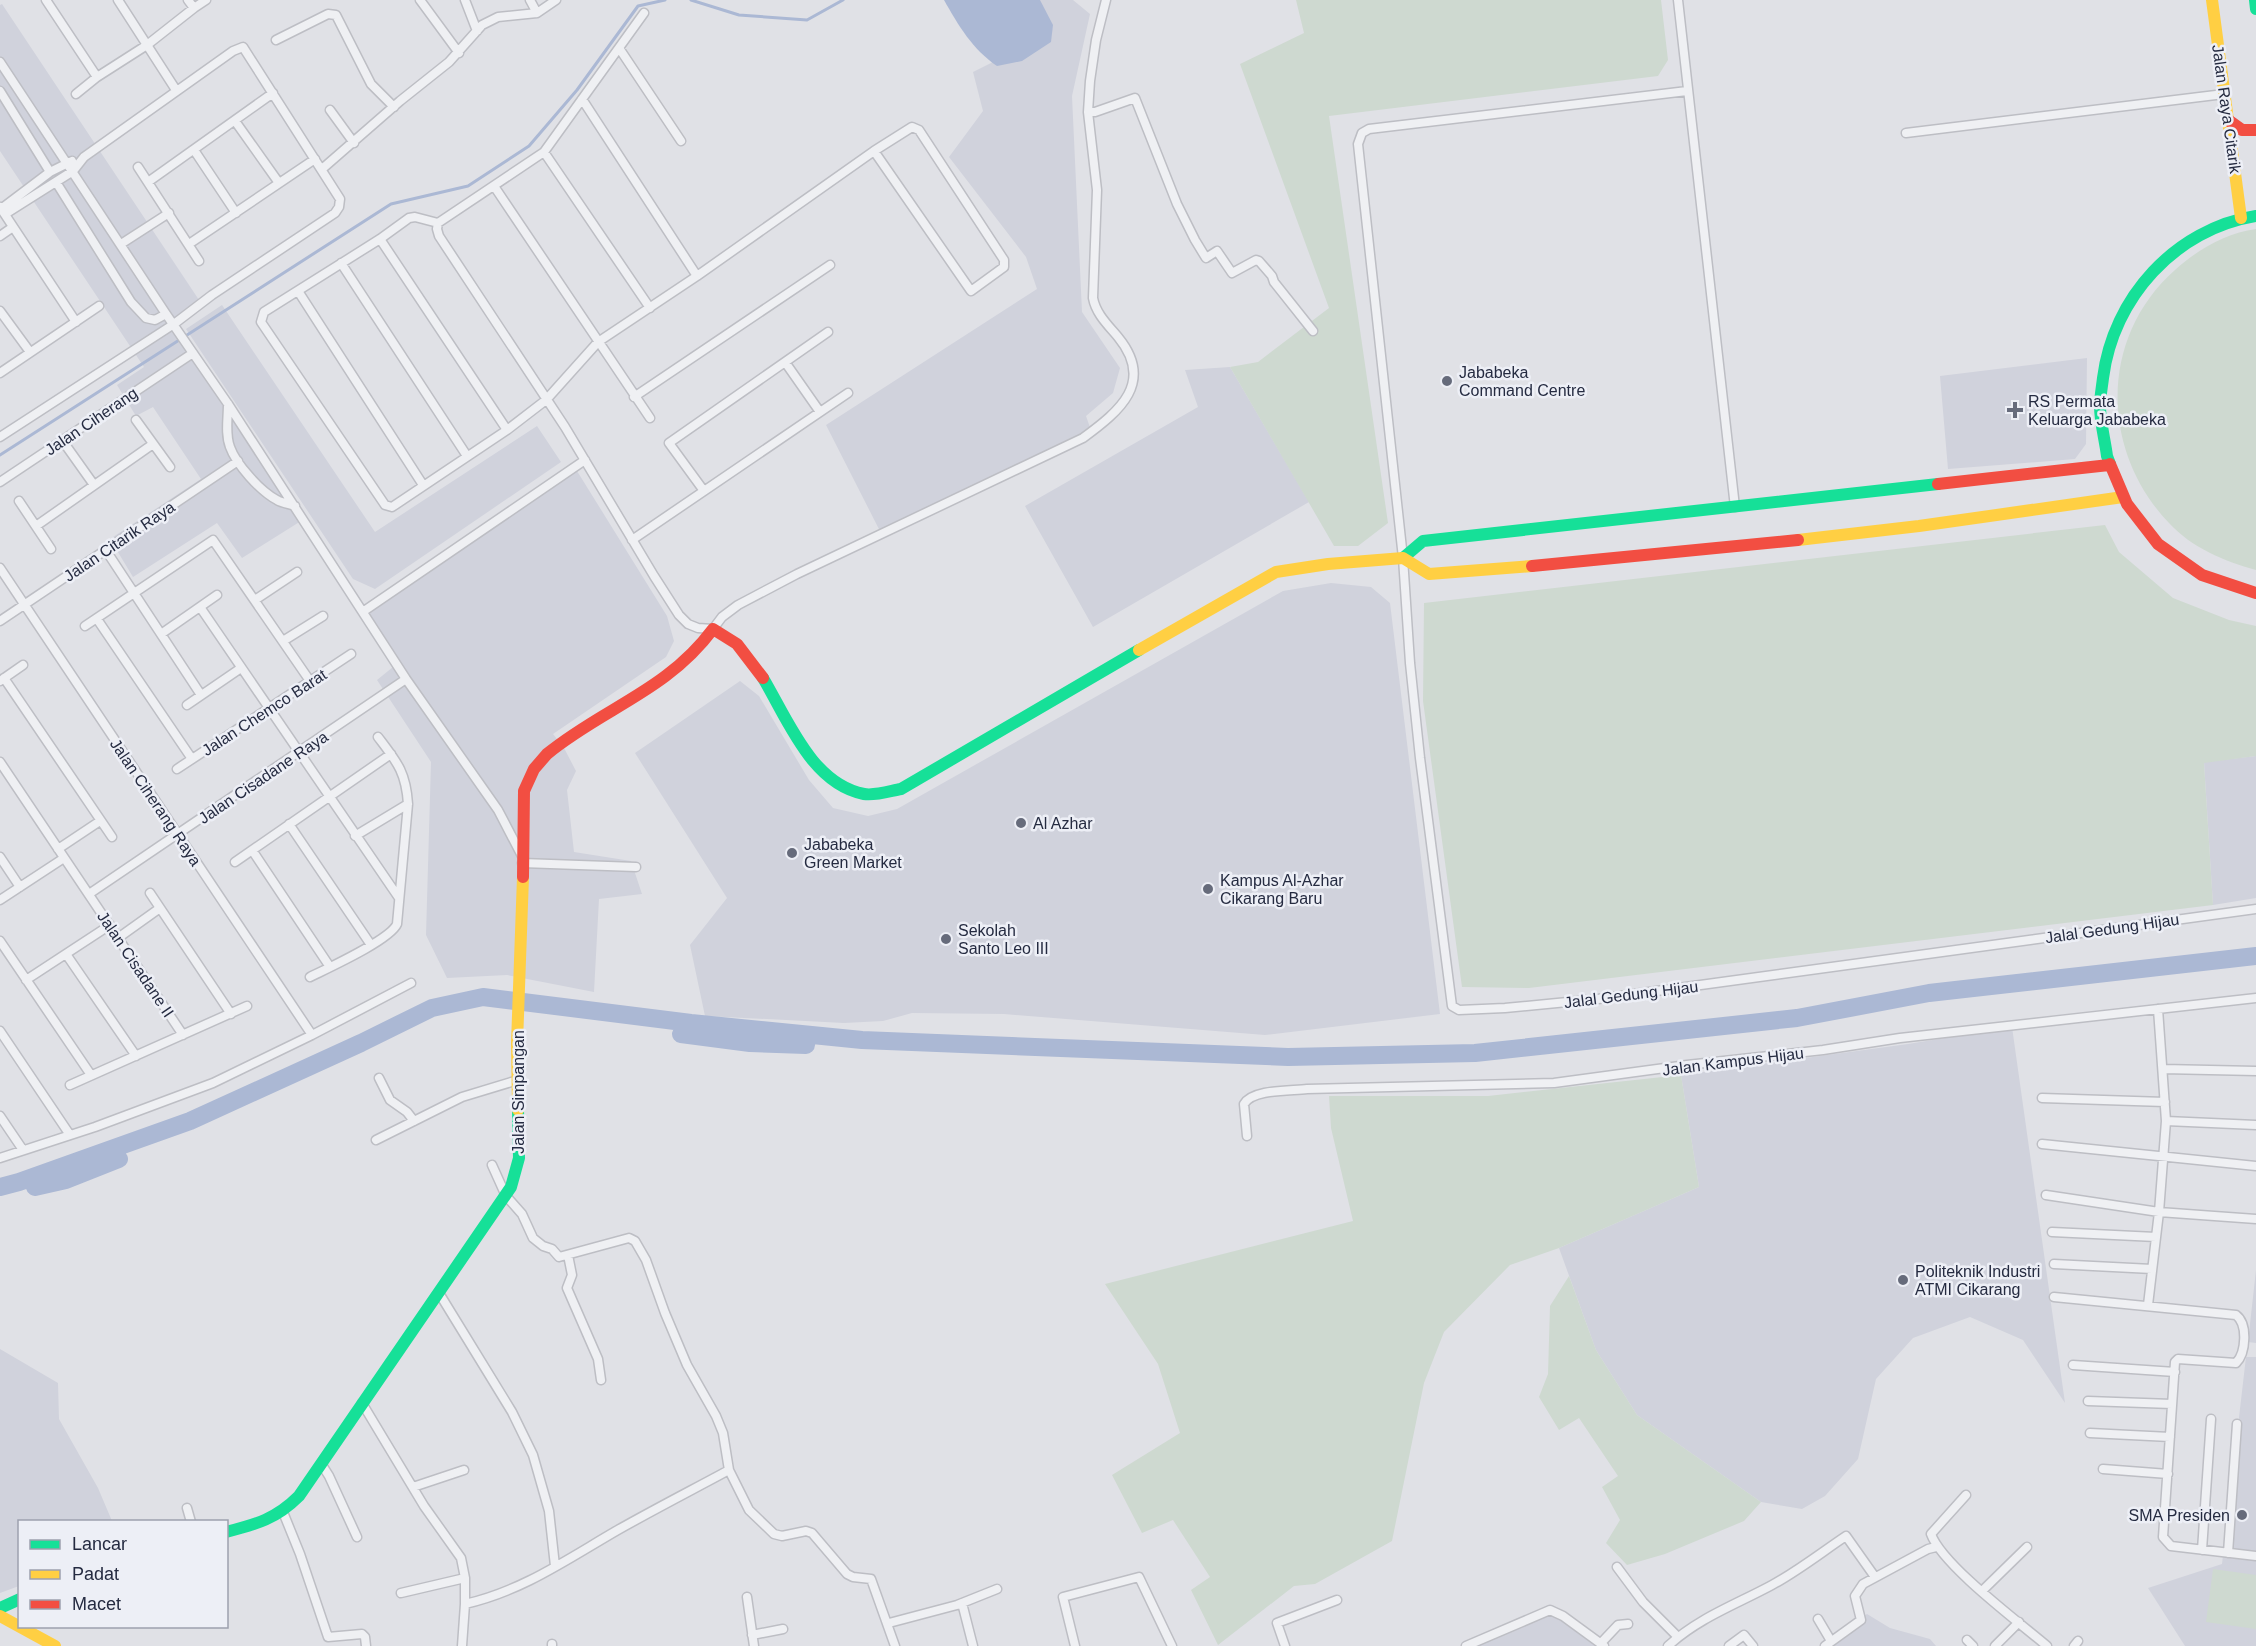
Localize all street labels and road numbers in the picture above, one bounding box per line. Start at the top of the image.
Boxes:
street label: Jalan Raya Citarik [2209,44,2244,176]
street label: Jalan Ciherang [42,384,141,459]
street label: Jalan Citarik Raya [61,498,178,585]
street label: Jalan Chemco Barat [199,666,330,759]
street label: Jalan Cisadane Raya [195,728,331,827]
street label: Jalan Ciherang Raya [107,736,204,869]
street label: Jalan Cisadane II [94,908,177,1020]
street label: Jalal Gedung Hijau [2044,911,2180,946]
street label: Jalal Gedung Hijau [1563,978,1699,1011]
street label: Jalan Simpangan [510,1030,527,1154]
street label: Jalan Kampus Hijau [1661,1044,1805,1079]

